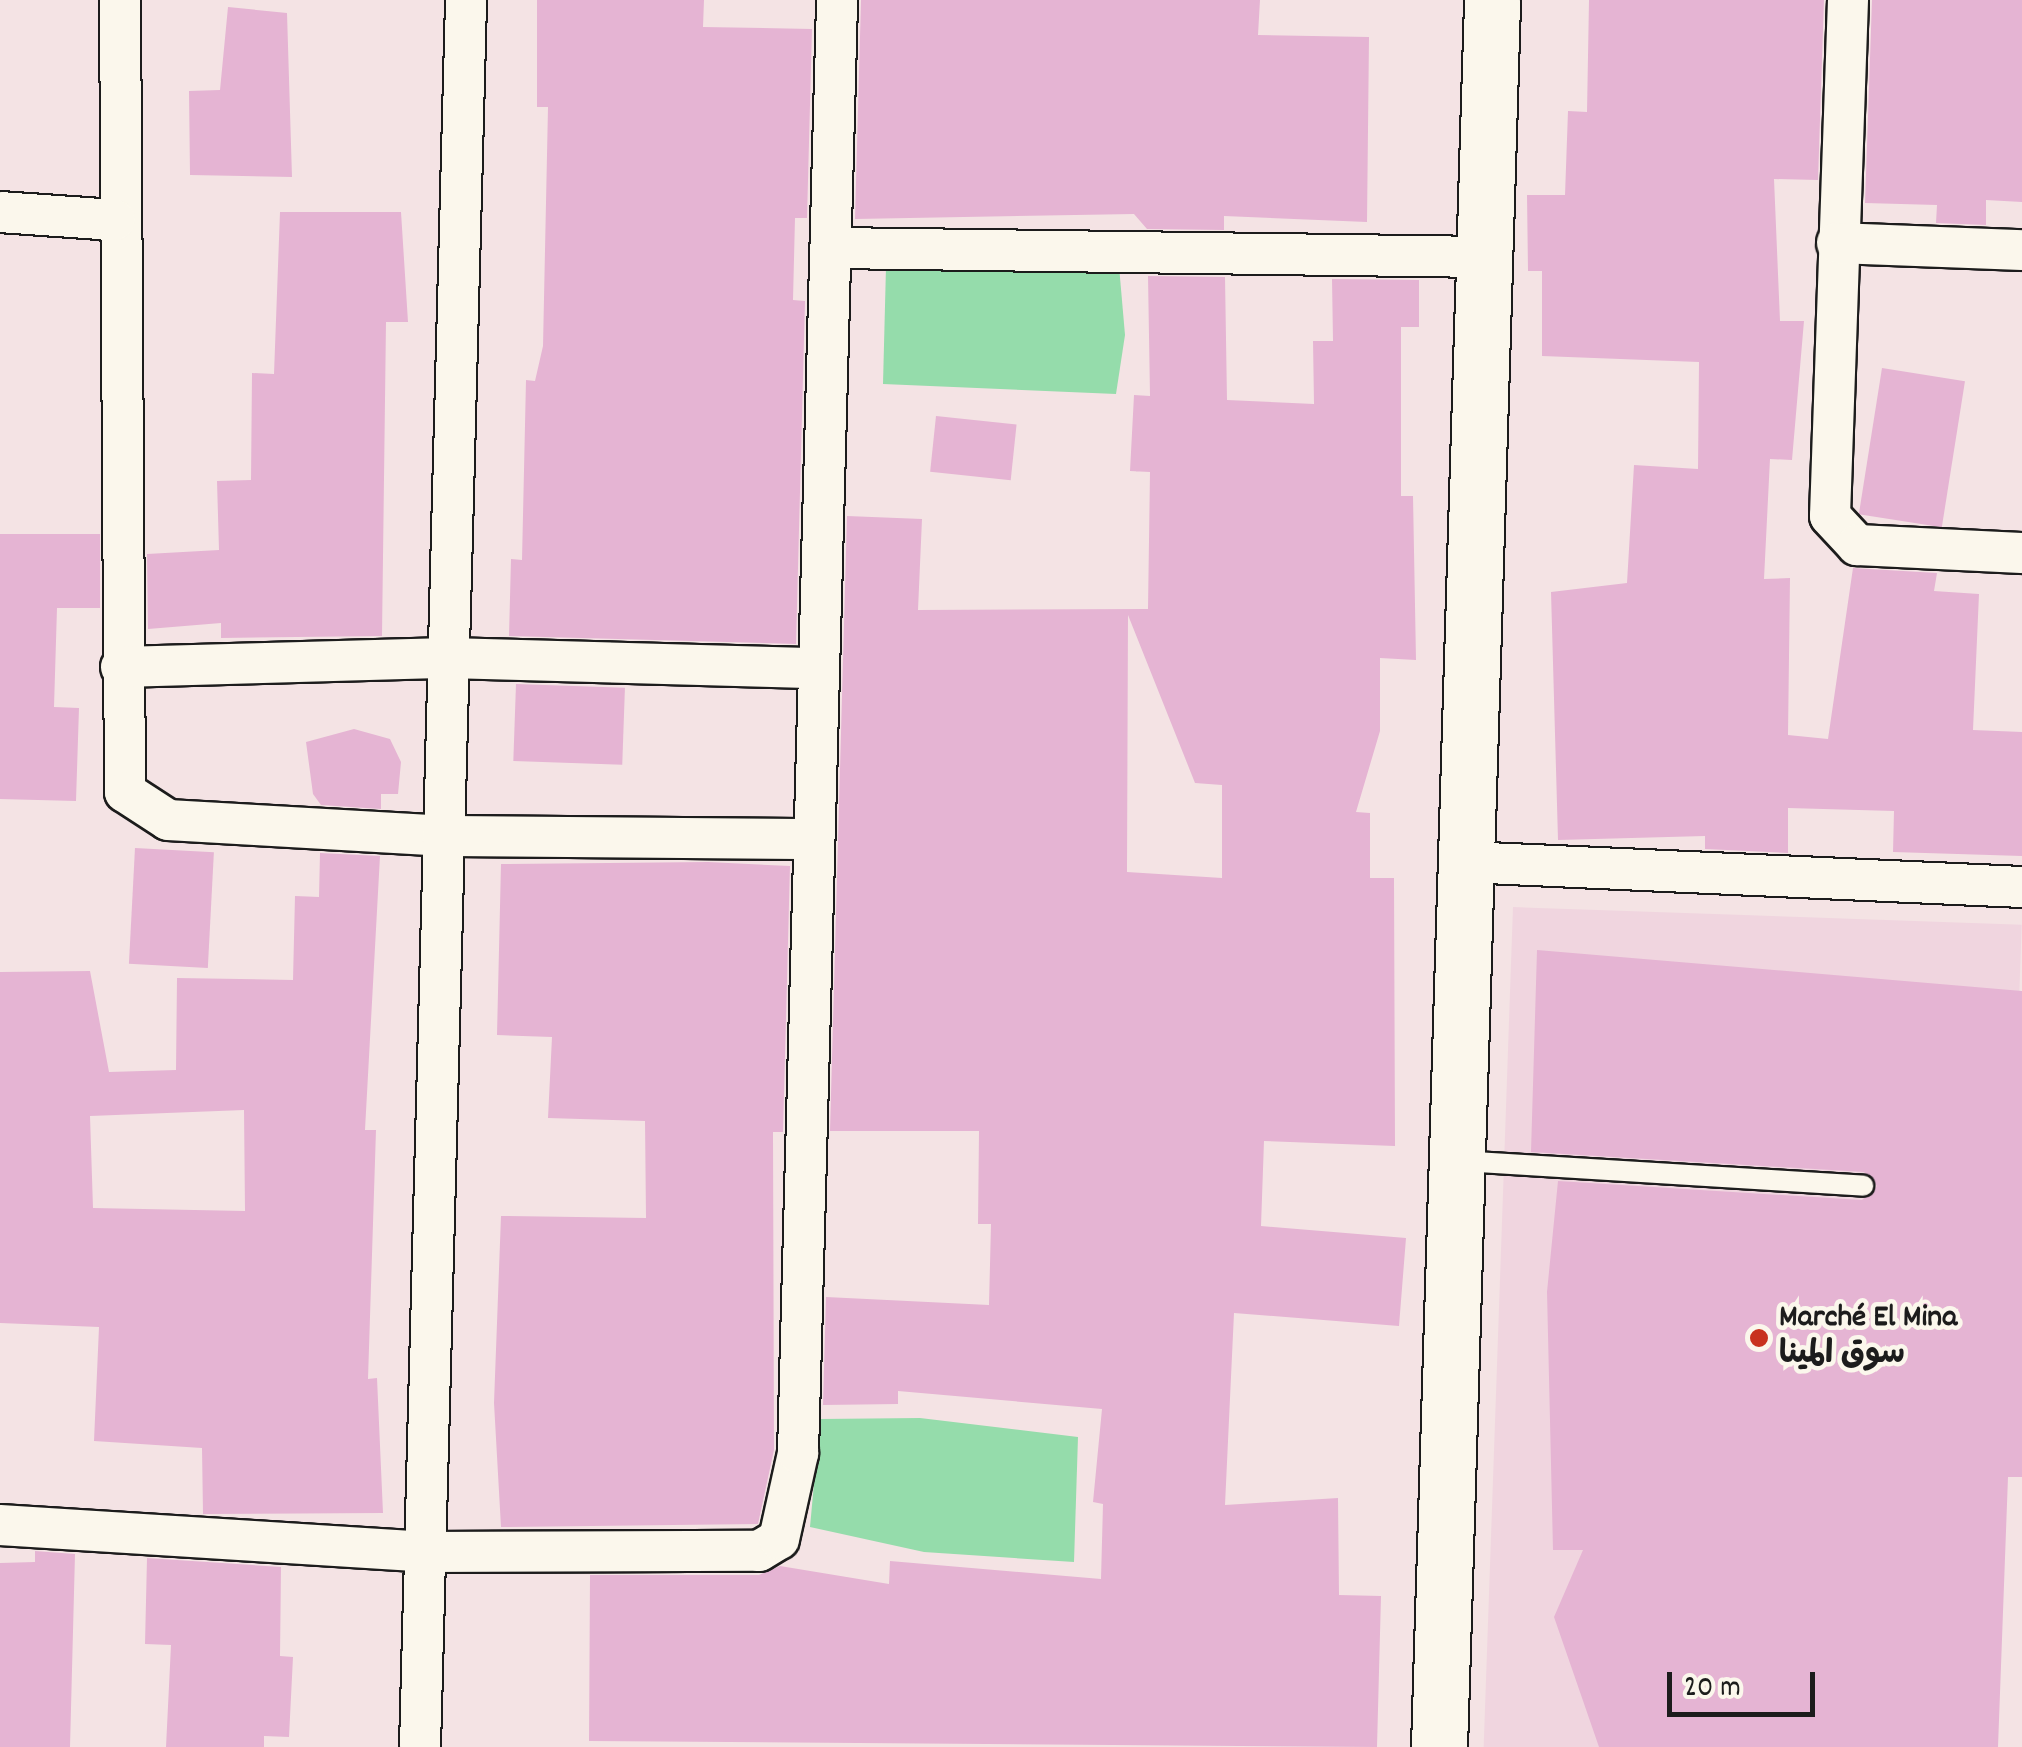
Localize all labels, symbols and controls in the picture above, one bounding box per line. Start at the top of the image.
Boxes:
place label: Marché El Mina سوق المينا [1779,1301,1957,1376]
marker: Marché El Mina سوق المينا [1748,1327,1770,1349]
scale bar [1672,1652,1820,1714]
text: 20 m [1684,1668,1741,1711]

